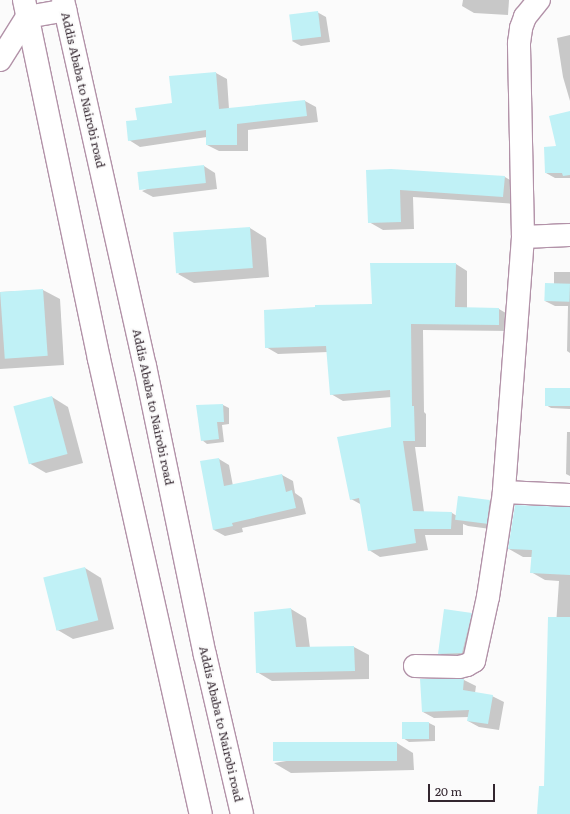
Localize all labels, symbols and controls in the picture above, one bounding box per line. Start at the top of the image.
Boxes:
street label: Addis Ababa to Nairobi road [58,11,108,169]
street label: Addis Ababa to Nairobi road [129,327,177,487]
street label: Addis Ababa to Nairobi road [196,645,246,803]
scale bar [430,776,497,802]
text: 20 m [435,782,462,800]

